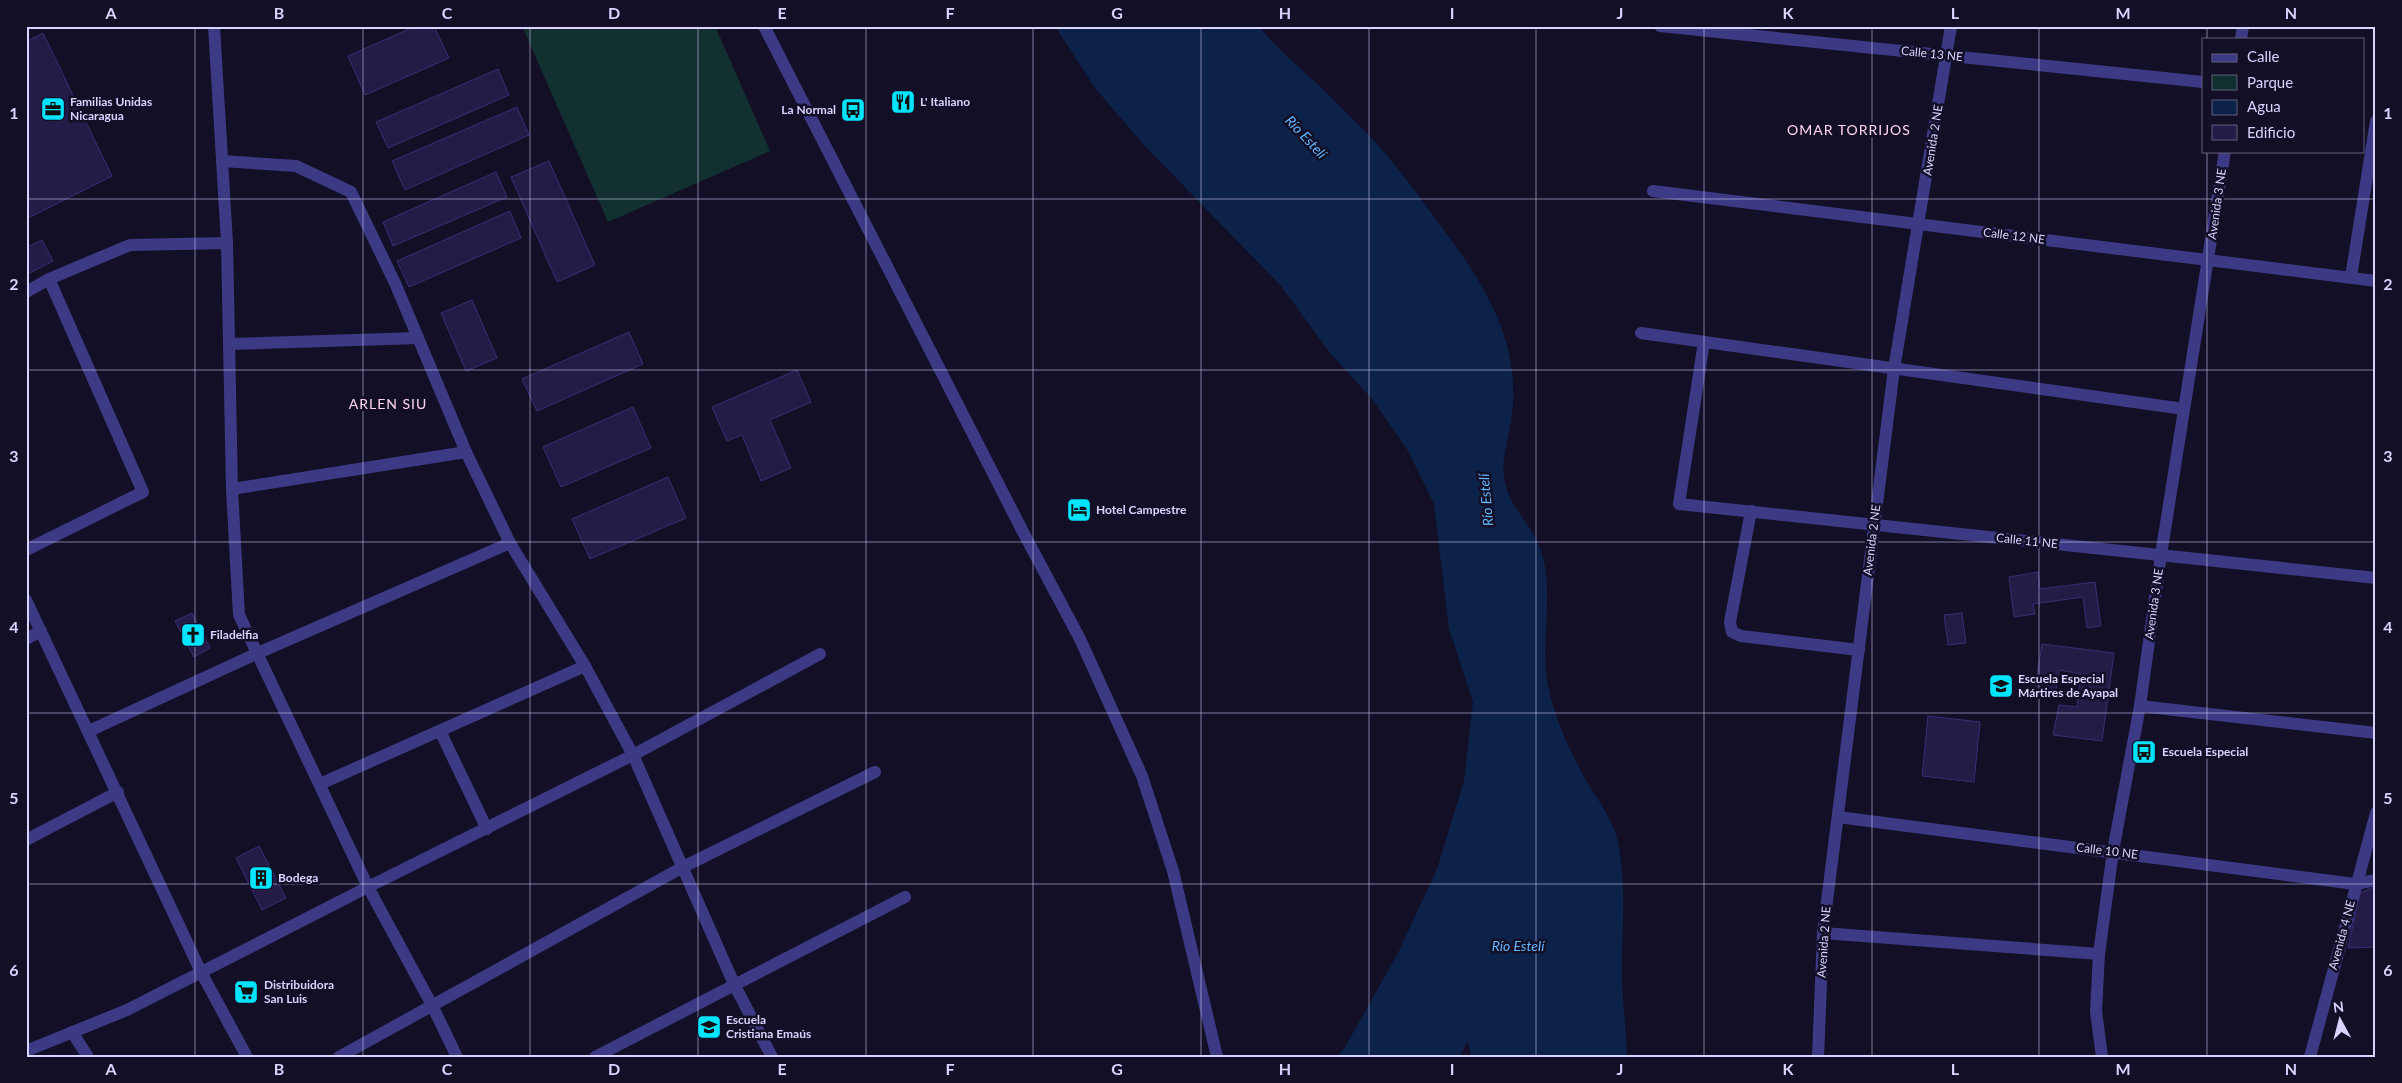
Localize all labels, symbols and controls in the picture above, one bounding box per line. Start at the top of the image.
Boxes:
text: A [104,3,117,22]
text: B [274,3,284,22]
text: C [442,3,453,22]
text: D [608,3,620,22]
text: E [777,3,787,22]
text: F [945,3,955,22]
text: G [1111,3,1123,22]
text: H [1279,3,1291,22]
text: I [1450,3,1454,22]
text: J [1617,3,1623,22]
text: K [1783,3,1795,22]
text: L [1951,3,1960,22]
text: M [2115,3,2131,22]
text: N [2285,3,2297,22]
legend [2202,38,2364,152]
street label: Calle 13 NE [1900,43,1964,64]
text: Calle [2247,47,2280,65]
text: Parque [2247,73,2293,91]
restaurant icon: L' Italiano [890,89,916,115]
place label: Familias Unidas Nicaragua [70,94,152,123]
place label: L' Italiano [920,94,970,109]
office icon: Familias Unidas Nicaragua [40,96,66,122]
bus stop icon: La Normal [840,97,866,123]
text: Agua [2247,97,2281,115]
place label: La Normal [781,102,836,117]
text: 1 [9,103,19,122]
street label: Avenida 2 NE [1920,103,1946,176]
text: 1 [2383,103,2393,122]
water label: Río Estelí [1282,112,1332,163]
district label: OMAR TORRIJOS [1787,121,1911,138]
text: Edificio [2247,123,2295,141]
street label: Avenida 3 NE [2204,167,2229,240]
street label: Calle 12 NE [1982,224,2046,247]
text: 2 [9,274,19,293]
text: 2 [2383,274,2393,293]
district label: ARLEN SIU [349,395,427,412]
text: 3 [9,446,19,465]
text: 3 [2383,446,2393,465]
water label: Río Estelí [1475,471,1496,527]
hotel icon: Hotel Campestre [1066,497,1092,523]
place label: Hotel Campestre [1096,502,1187,517]
street label: Avenida 2 NE [1860,503,1883,576]
street label: Calle 11 NE [1995,530,2059,551]
street label: Avenida 3 NE [2141,567,2166,640]
text: 4 [9,617,19,636]
text: 4 [2383,617,2393,636]
church icon: Filadelfia [180,622,206,648]
place label: Filadelfia [210,627,258,642]
place label: Escuela Especial Mártires de Ayapal [2018,671,2118,700]
school or university icon: Escuela Especial Mártires de Ayapal [1988,673,2014,699]
bus stop icon: Escuela Especial [2131,739,2157,765]
place label: Escuela Especial [2162,744,2248,759]
text: 5 [9,788,19,807]
text: 5 [2383,788,2393,807]
street label: Calle 10 NE [2075,839,2139,862]
building icon: Bodega [248,865,274,891]
place label: Bodega [278,870,318,885]
street label: Avenida 4 NE [2325,898,2358,971]
street label: Avenida 2 NE [1814,906,1833,978]
water label: Río Estelí [1492,937,1546,954]
text: 6 [9,960,19,979]
text: 6 [2383,960,2393,979]
place label: Distribuidora San Luis [264,977,334,1006]
supermarket icon: Distribuidora San Luis [233,979,259,1005]
north arrow [2314,996,2364,1046]
text: N [2332,998,2345,1016]
place label: Escuela Cristiana Emaús [726,1012,811,1041]
school or university icon: Escuela Cristiana Emaús [696,1014,722,1040]
text: A [104,1059,117,1078]
text: B [274,1059,284,1078]
text: C [442,1059,453,1078]
text: D [608,1059,620,1078]
text: E [777,1059,787,1078]
text: F [945,1059,955,1078]
text: G [1111,1059,1123,1078]
text: H [1279,1059,1291,1078]
text: I [1450,1059,1454,1078]
text: J [1617,1059,1623,1078]
text: K [1783,1059,1795,1078]
text: L [1951,1059,1960,1078]
text: M [2115,1059,2131,1078]
text: N [2285,1059,2297,1078]

